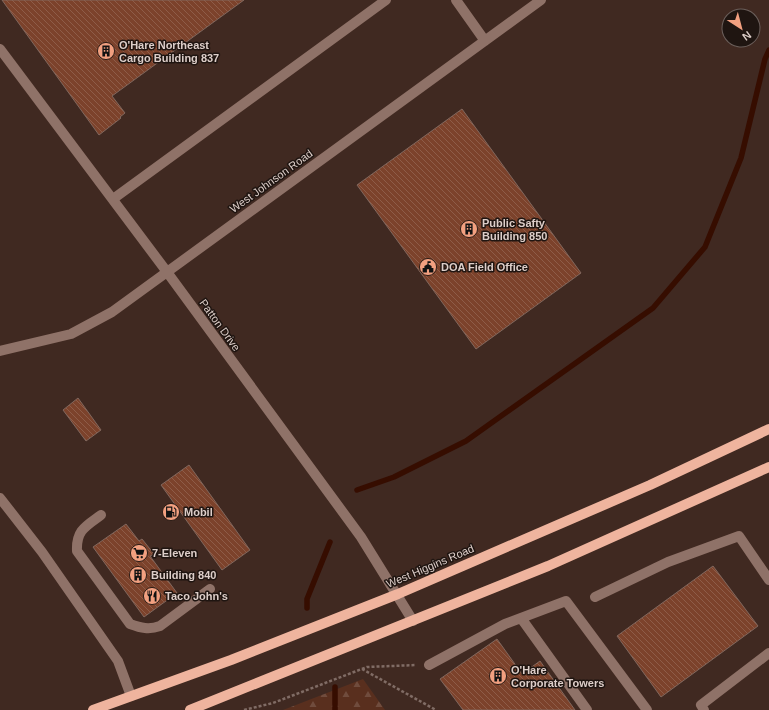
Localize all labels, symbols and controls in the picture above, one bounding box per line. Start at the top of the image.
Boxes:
north arrow [721,8,761,48]
text: N [740,29,754,43]
place label: O'Hare Northeast Cargo Building 837 [119,39,219,64]
building icon: O'Hare Northeast Cargo Building 837 [96,41,116,61]
street label: West Johnson Road [227,147,315,215]
place label: Public Safty Building 850 [482,217,547,242]
building icon: Public Safty Building 850 [459,219,479,239]
public building icon: DOA Field Office [418,257,438,277]
place label: DOA Field Office [441,261,528,273]
street label: Patton Drive [197,297,243,353]
fuel station icon: Mobil [161,502,181,522]
place label: Mobil [184,506,213,518]
street label: West Higgins Road [384,542,476,590]
supermarket icon: 7-Eleven [129,543,149,563]
place label: 7-Eleven [152,547,198,559]
building icon: Building 840 [128,565,148,585]
place label: Building 840 [151,569,216,581]
restaurant icon: Taco John's [142,586,162,606]
place label: Taco John's [165,590,228,602]
place label: O'Hare Corporate Towers [511,664,604,689]
building icon: O'Hare Corporate Towers [488,666,508,686]

